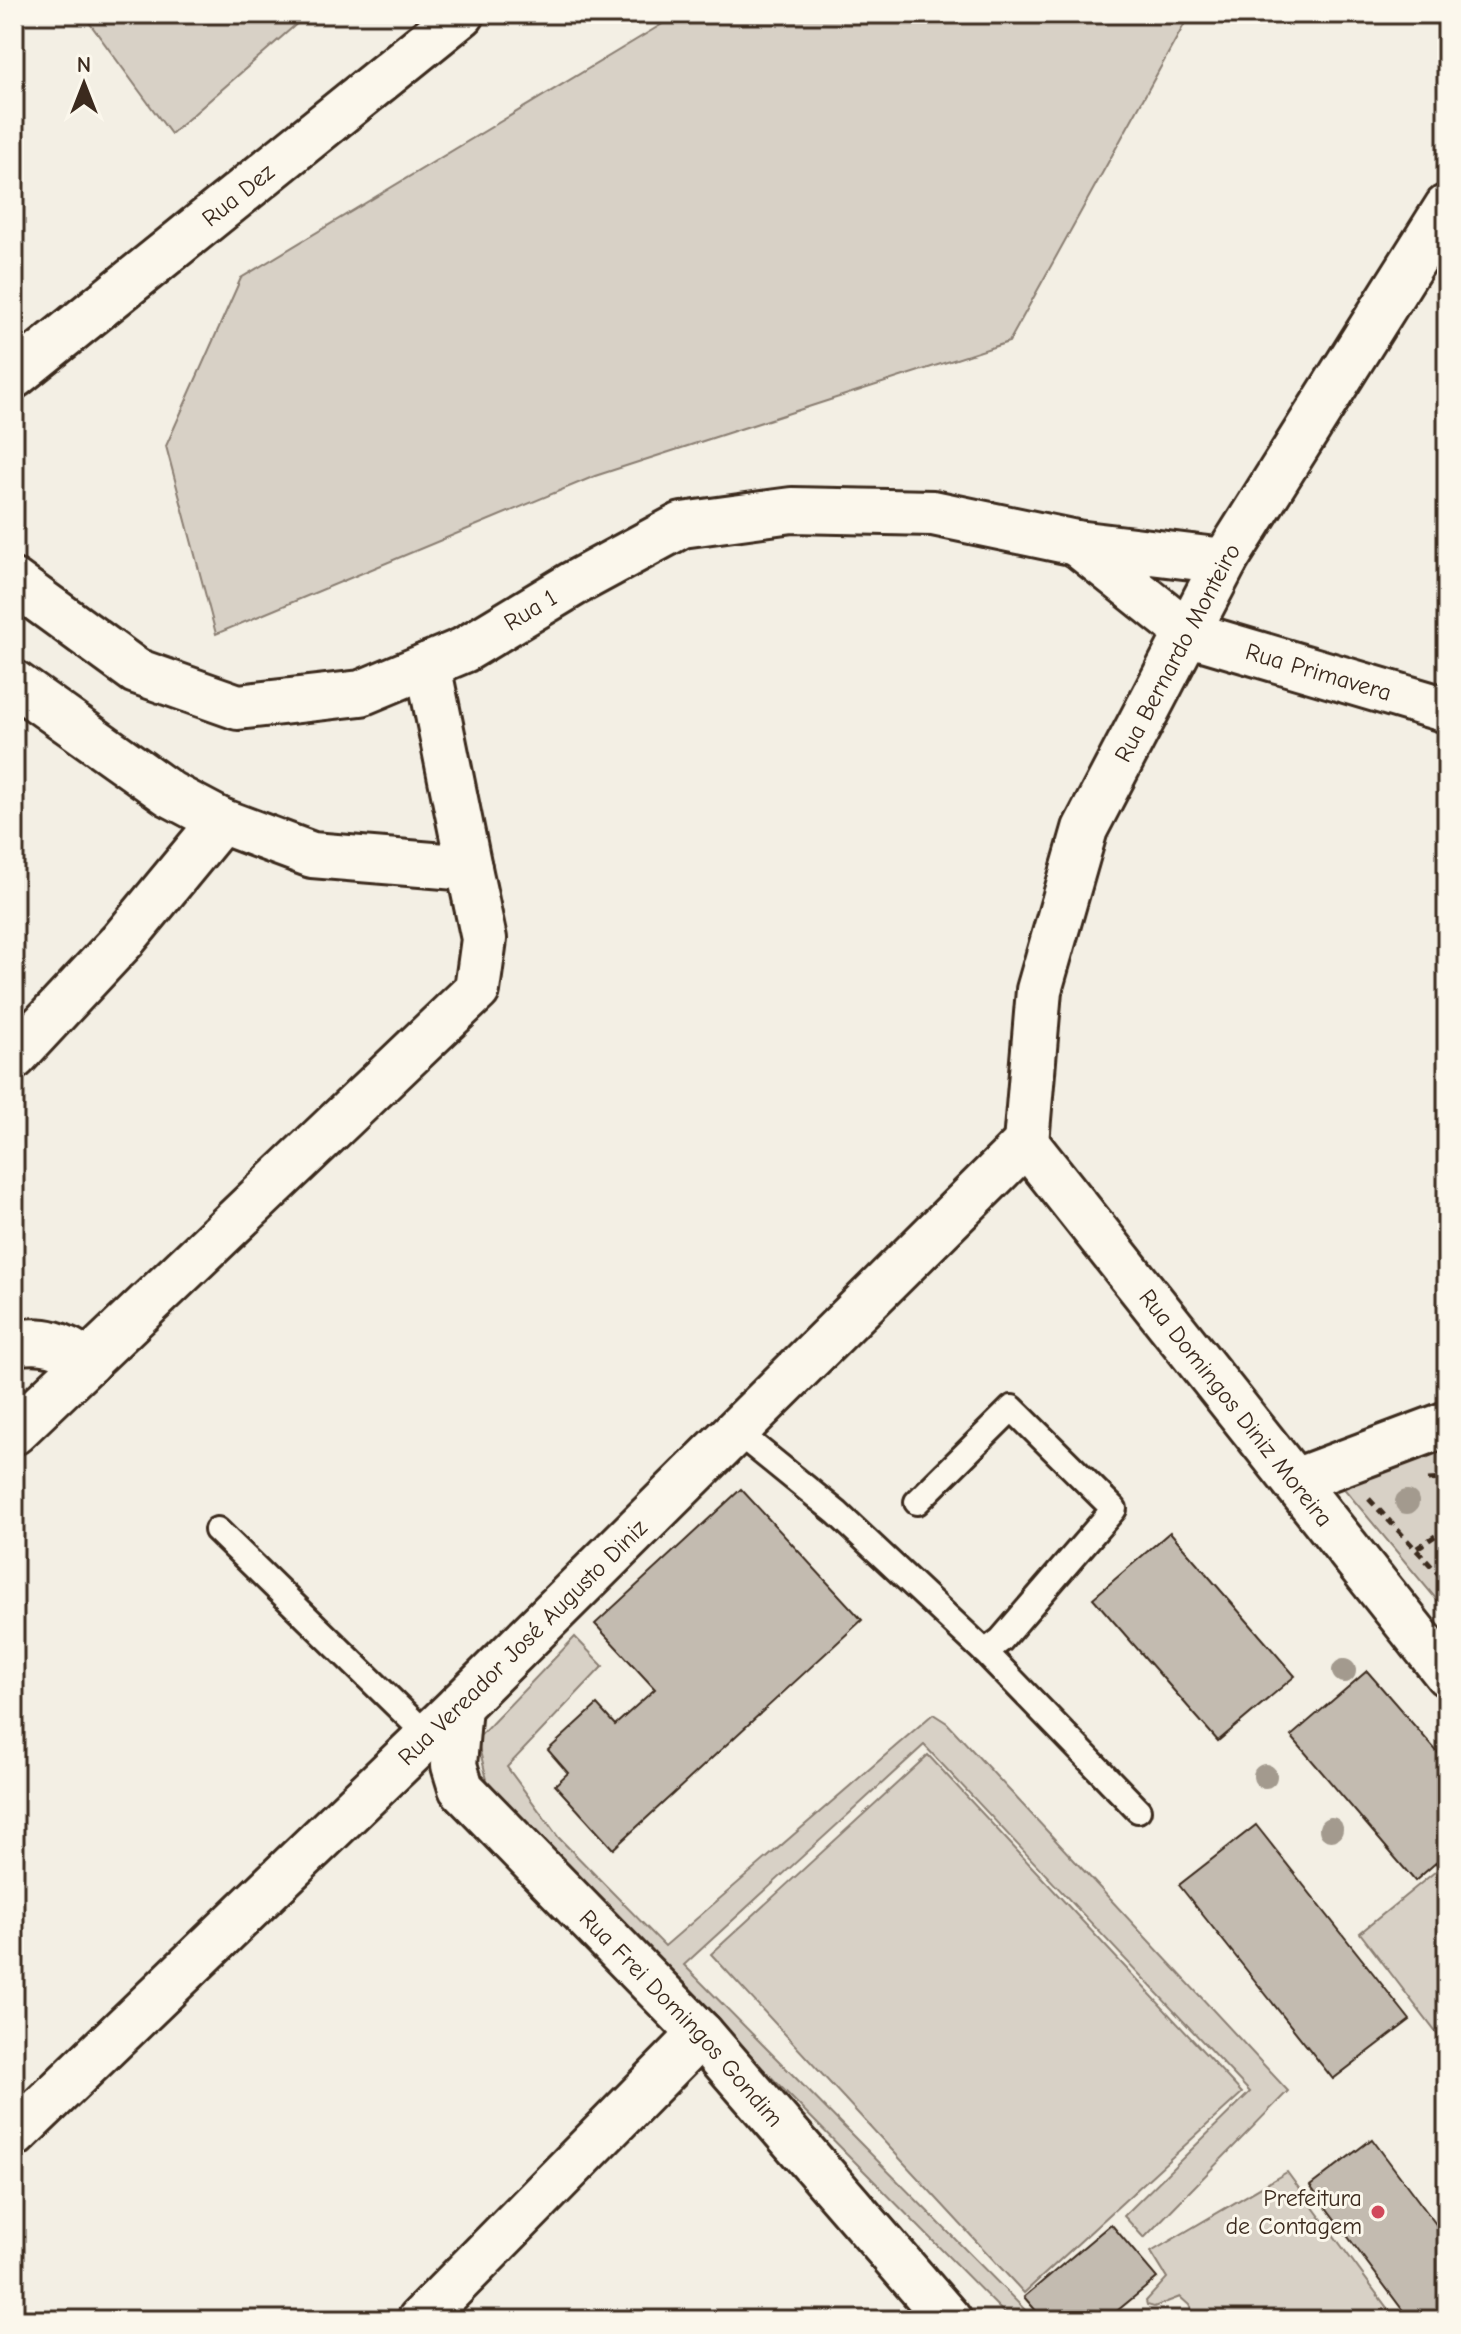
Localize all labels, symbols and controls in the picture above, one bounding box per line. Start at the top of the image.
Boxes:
north arrow [44,44,124,124]
text: N [77,52,91,78]
street label: Rua Dez [196,157,280,232]
street label: Rua Bernardo Monteiro [1108,538,1246,767]
street label: Rua 1 [499,583,562,637]
street label: Rua Primavera [1242,637,1395,707]
street label: Rua Domingos Diniz Moreira [1133,1283,1339,1532]
street label: Rua Vereador José Augusto Diniz [392,1513,653,1771]
street label: Rua Frei Domingos Gondim [574,1904,789,2133]
place label: Prefeitura de Contagem [1225,2184,1362,2240]
marker: Prefeitura de Contagem [1369,2203,1387,2221]

